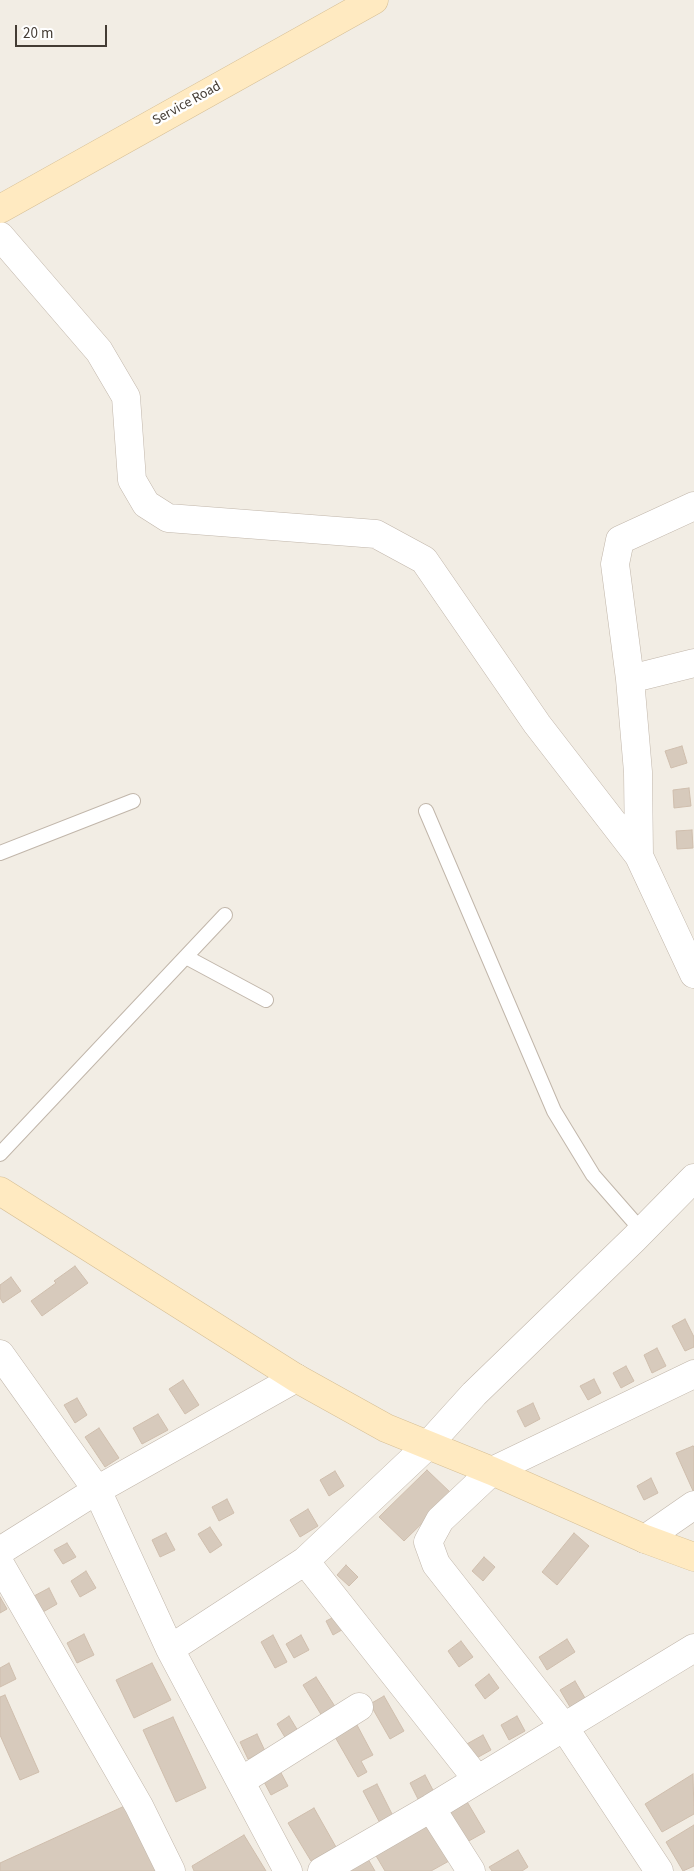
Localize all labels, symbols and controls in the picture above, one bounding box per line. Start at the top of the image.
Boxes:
scale bar [18,15,110,47]
text: 20 m [23,23,53,44]
street label: Service Road [150,78,224,130]

